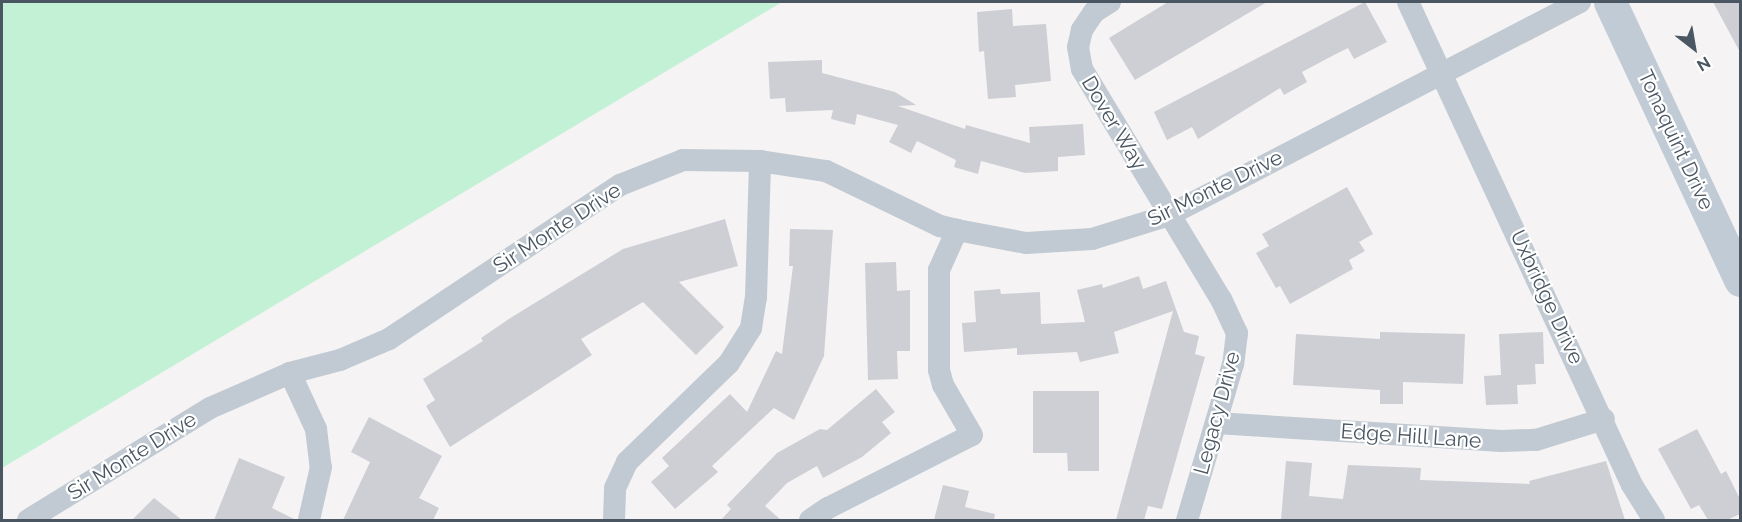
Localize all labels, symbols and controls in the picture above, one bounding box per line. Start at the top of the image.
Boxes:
north arrow [1664,18,1724,78]
text: N [1693,53,1714,75]
street label: Tonaquint Drive [1633,66,1719,214]
street label: Dover Way [1076,71,1152,175]
street label: Sir Monte Drive [1143,144,1287,232]
street label: Sir Monte Drive [488,177,626,279]
street label: Uxbridge Drive [1505,226,1589,368]
street label: Legacy Drive [1188,348,1246,478]
street label: Sir Monte Drive [63,406,201,506]
street label: Edge Hill Lane [1340,419,1482,453]

